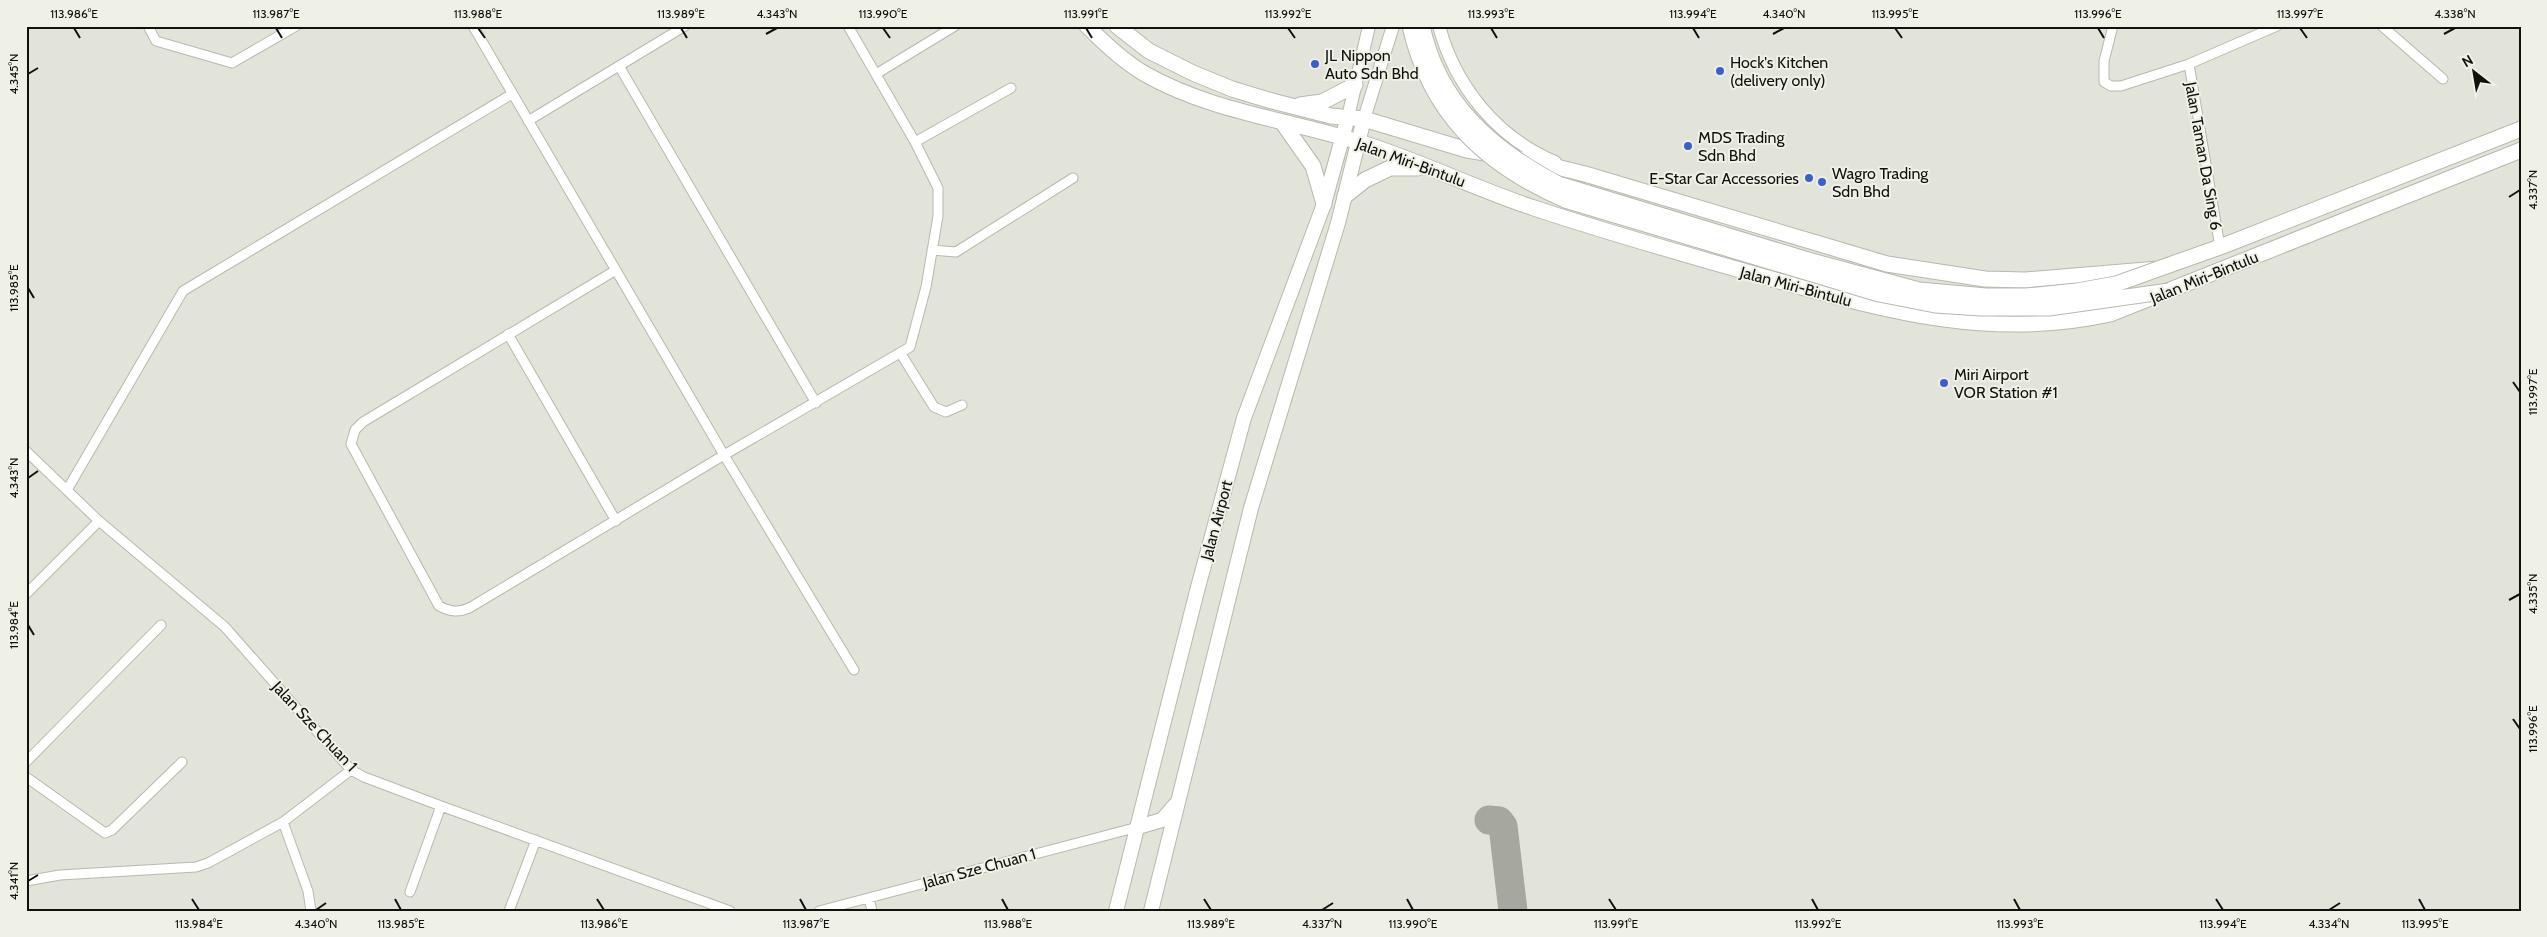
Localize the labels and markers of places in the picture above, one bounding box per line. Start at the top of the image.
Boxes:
place label: JL Nippon Auto Sdn Bhd [1324,46,1419,83]
place label: Hock's Kitchen (delivery only) [1730,53,1828,90]
marker: JL Nippon Auto Sdn Bhd [1309,58,1321,70]
marker: Hock's Kitchen (delivery only) [1714,65,1726,77]
place label: MDS Trading Sdn Bhd [1698,128,1785,165]
marker: MDS Trading Sdn Bhd [1682,140,1694,152]
place label: Wagro Trading Sdn Bhd [1832,164,1929,201]
place label: E-Star Car Accessories [1649,169,1799,188]
marker: E-Star Car Accessories [1803,172,1815,184]
marker: Wagro Trading Sdn Bhd [1816,176,1828,188]
place label: Miri Airport VOR Station #1 [1954,365,2058,402]
marker: Miri Airport VOR Station #1 [1938,377,1950,389]

